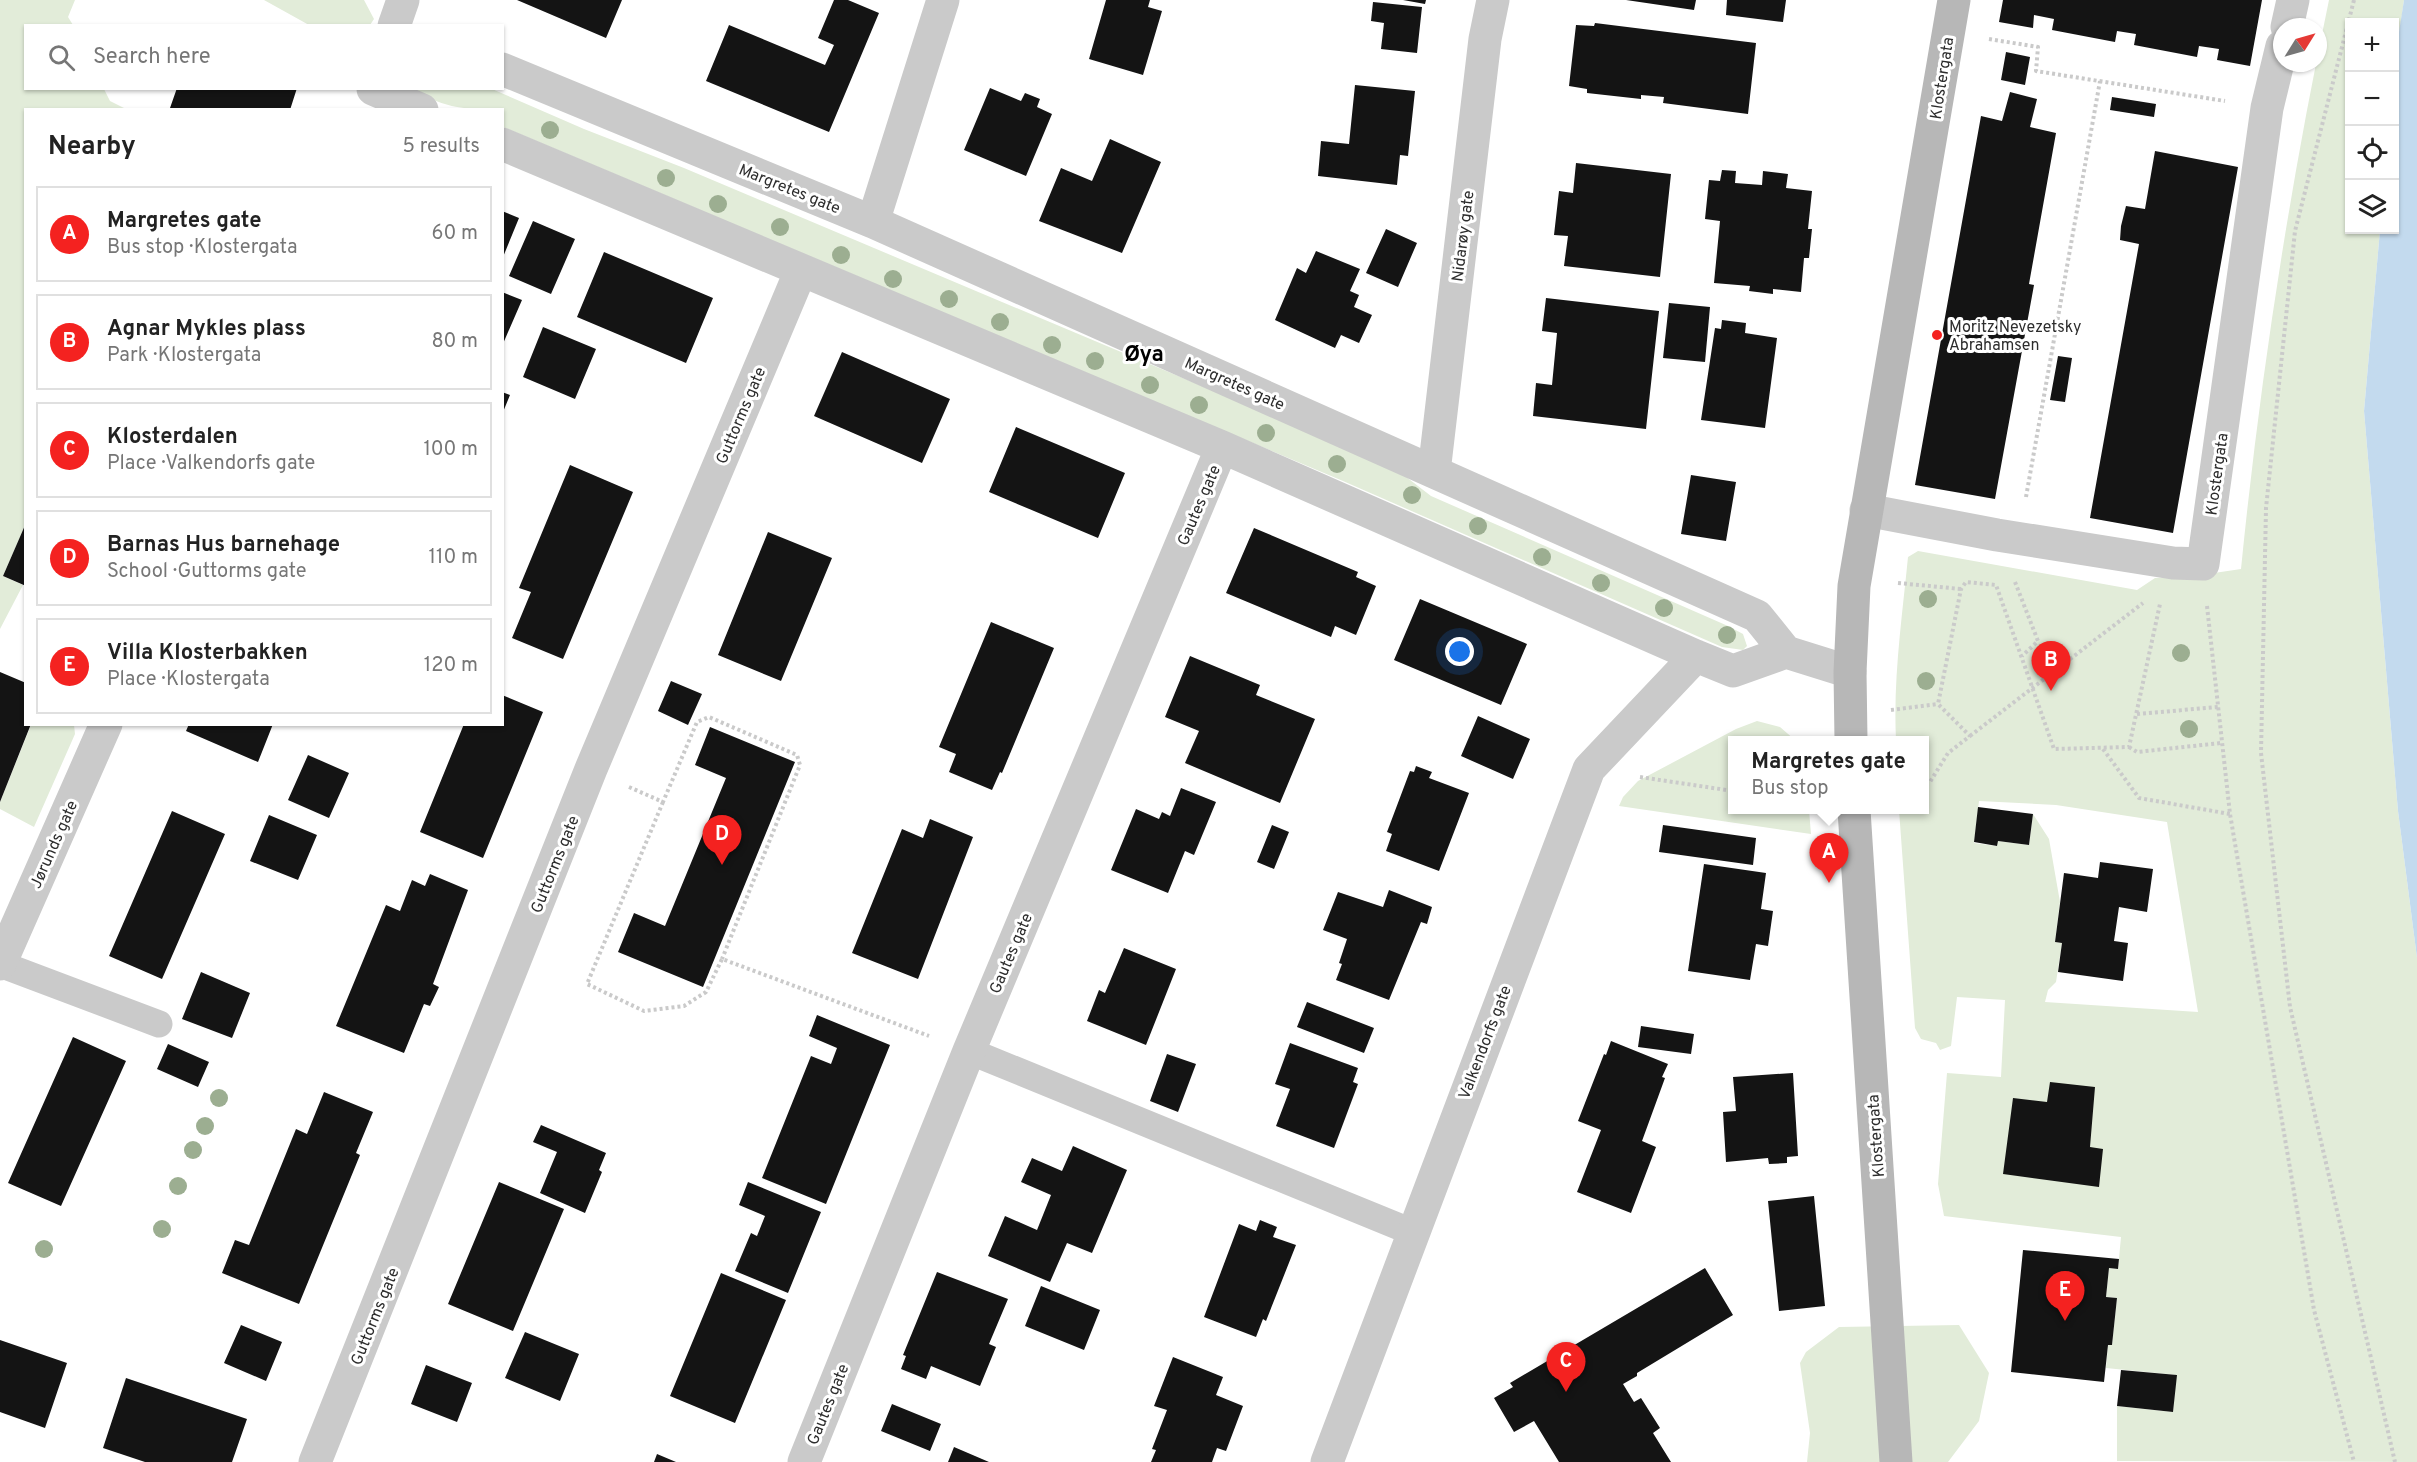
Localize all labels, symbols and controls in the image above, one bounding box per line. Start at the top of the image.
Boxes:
north arrow [2273,18,2327,72]
map controls [2345,18,2399,234]
button: + [2345,18,2399,72]
search box [24,24,504,90]
street label: Klostergata [1927,36,1959,121]
icon: search [45,41,78,74]
text: Search here [93,44,211,71]
button: − [2345,72,2399,126]
button: locate [2345,126,2399,180]
text: Nearby [48,131,136,164]
text: 5 results [403,134,480,160]
street label: Margretes gate [736,160,843,219]
button: layers [2345,180,2399,234]
street label: Nidarøy gate [1448,190,1479,283]
text: Margretes gate [107,208,262,235]
text: A [62,221,77,247]
text: 60 m [432,221,478,247]
text: Bus stop · Klostergata [107,235,297,261]
text: Agnar Mykles plass [107,316,306,343]
place label: Moritz Nevezetsky Abrahamsen [1949,318,2081,356]
marker: Moritz Nevezetsky Abrahamsen [1930,328,1944,342]
text: B [63,329,76,355]
text: 80 m [432,329,478,355]
district label: Øya [1124,342,1164,369]
text: Park · Klostergata [107,343,261,369]
street label: Margretes gate [1181,354,1287,416]
street label: Guttorms gate [712,364,771,467]
text: Klosterdalen [107,424,238,451]
street label: Klostergata [2202,432,2234,517]
text: C [63,437,76,463]
text: 100 m [423,437,478,463]
text: Place · Valkendorfs gate [107,451,315,477]
street label: Gautes gate [1174,462,1226,549]
text: Barnas Hus barnehage [107,532,340,559]
text: D [62,545,77,571]
text: 110 m [429,545,478,571]
text: School · Guttorms gate [107,559,307,585]
your location [1445,637,1474,666]
text: Villa Klosterbakken [107,640,308,667]
pin: B [2032,642,2070,691]
text: E [63,653,76,679]
text: 120 m [424,653,478,679]
text: Place · Klostergata [107,667,270,693]
popup [1728,736,1929,814]
text: Margretes gate [1751,749,1906,776]
text: Bus stop [1751,776,1829,802]
street label: Jørunds gate [27,798,83,892]
street label: Guttorms gate [527,813,584,916]
pin: D [702,816,742,865]
pin: A [1810,834,1848,883]
street label: Gautes gate [986,910,1038,997]
street label: Valkendorfs gate [1455,983,1517,1102]
street label: Klostergata [1864,1094,1890,1178]
street label: Guttorms gate [347,1265,404,1368]
pin: E [2046,1272,2084,1321]
pin: C [1546,1342,1586,1392]
street label: Gautes gate [804,1361,854,1448]

